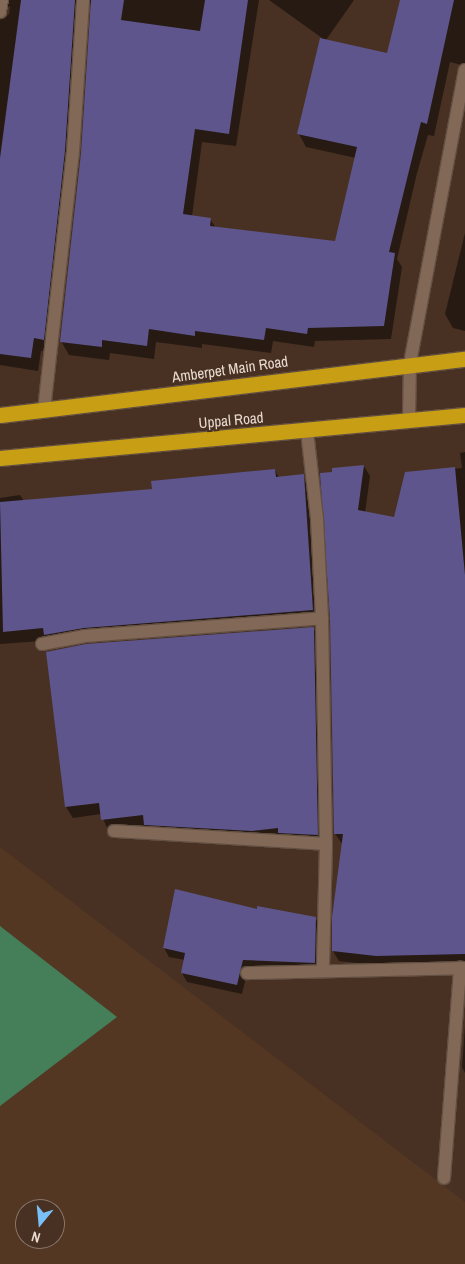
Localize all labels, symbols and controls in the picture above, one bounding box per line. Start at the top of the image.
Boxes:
street label: Amberpet Main Road [171,352,289,386]
street label: Uppal Road [198,408,264,432]
north arrow [15,1199,65,1249]
text: N [29,1228,43,1247]

